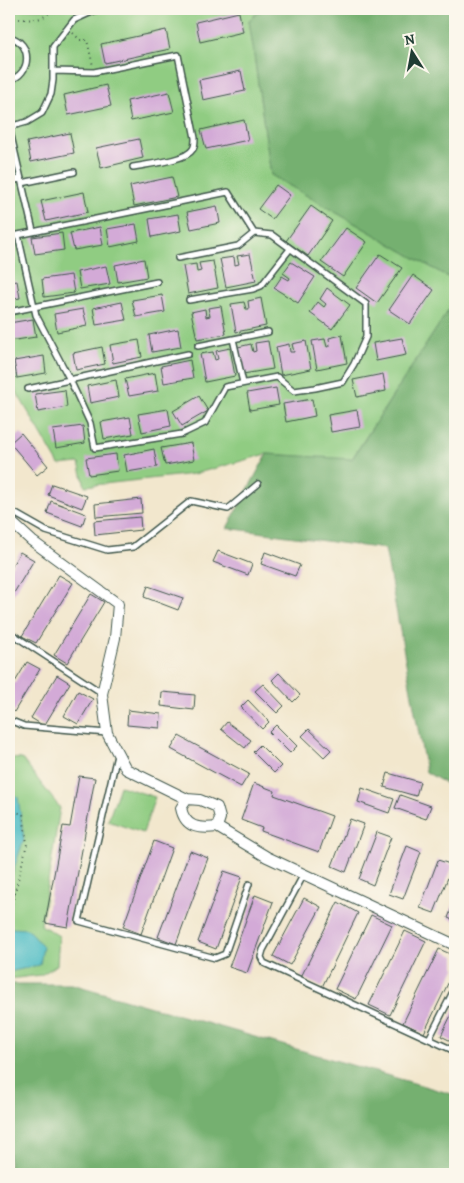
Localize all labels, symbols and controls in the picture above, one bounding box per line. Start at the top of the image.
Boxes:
north arrow [386,28,436,78]
text: N [403,29,416,50]

